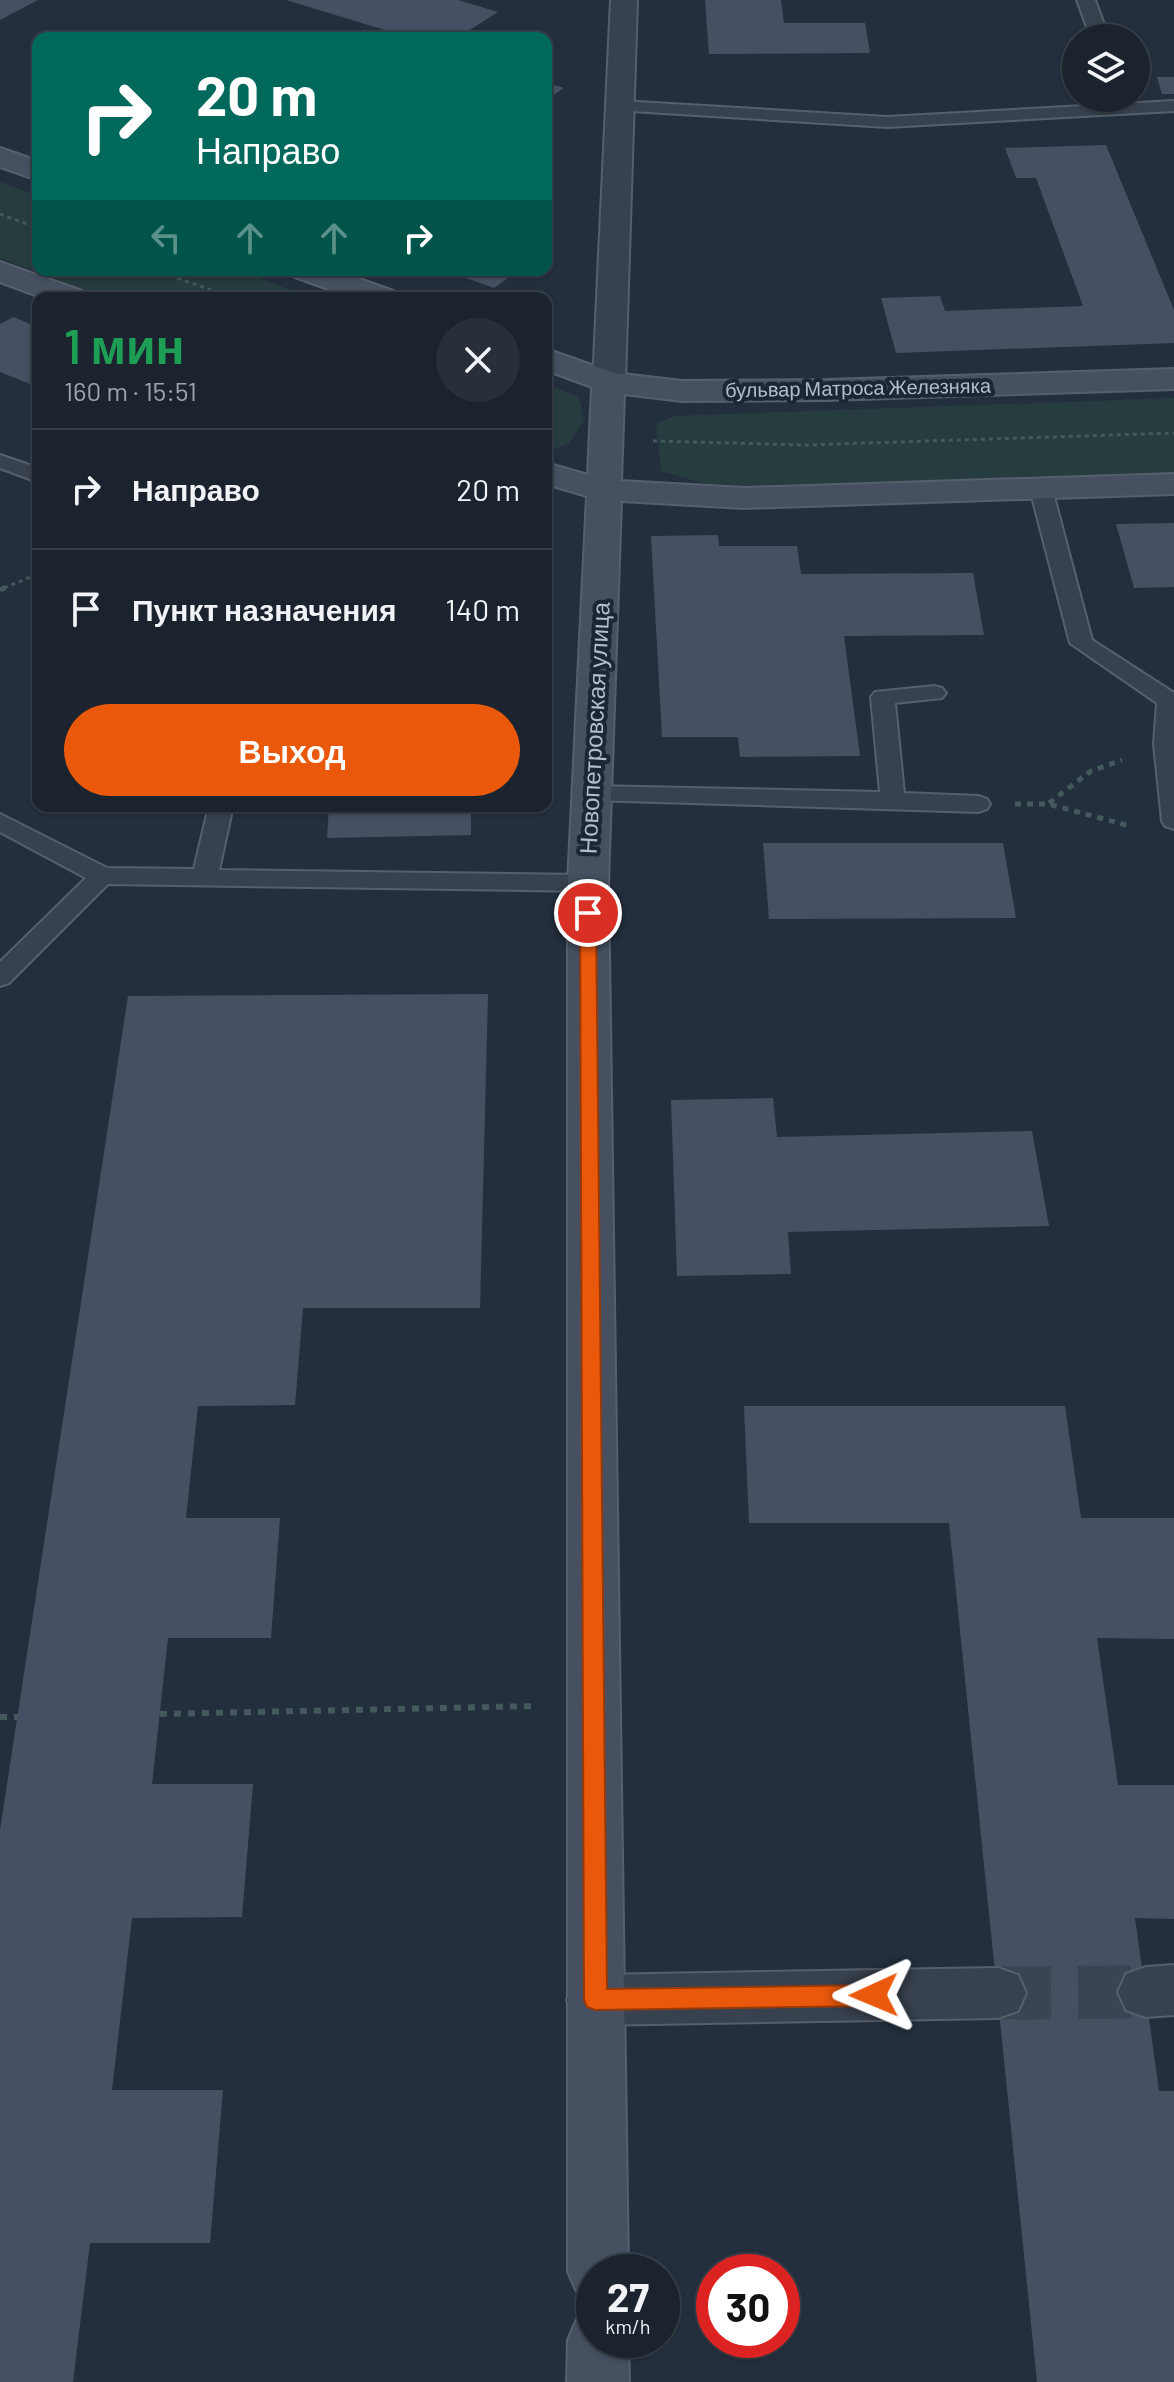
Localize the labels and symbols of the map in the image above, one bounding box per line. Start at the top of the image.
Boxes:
street label: бульвар Матроса Железняка [725,373,992,401]
street label: Новопетровская улица [572,601,615,855]
pin [554,879,622,947]
position arrow [832,1953,916,2037]
speed limit sign: 30 [696,2254,800,2358]

